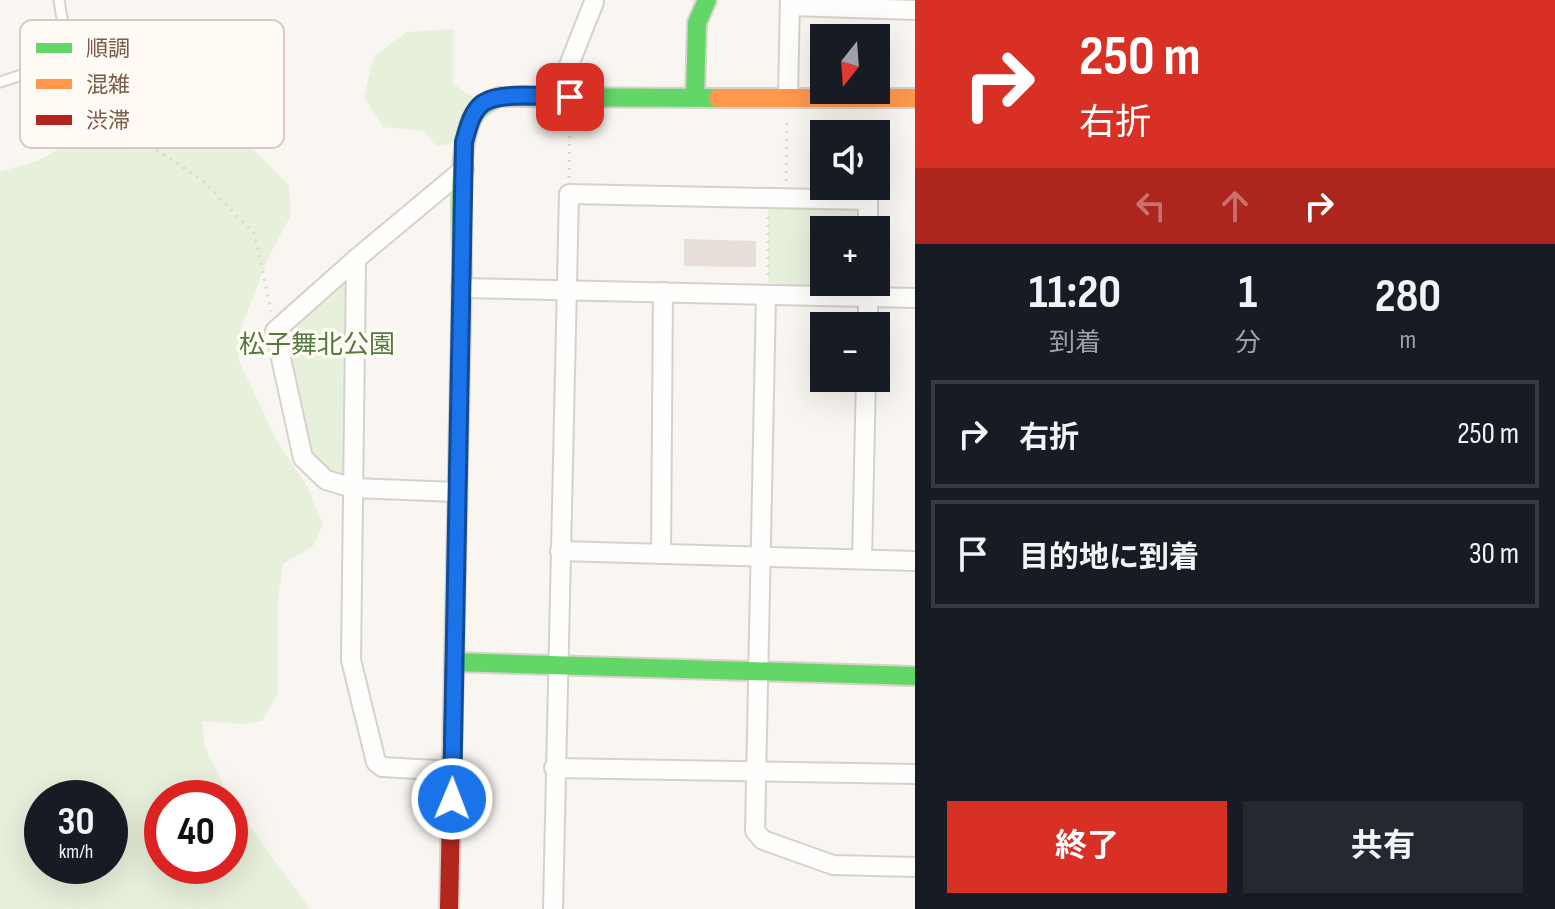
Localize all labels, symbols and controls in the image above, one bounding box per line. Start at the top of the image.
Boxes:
legend [20,20,284,148]
north arrow [810,24,890,104]
map controls [810,24,890,392]
text: 250 m [1079,24,1201,91]
icon: right [947,32,1051,136]
text: 順調 [86,36,130,63]
pin [536,63,604,131]
text: 混雑 [86,72,130,99]
icon: arrive [548,75,592,119]
text: 右折 [1079,102,1151,145]
text: 渋滞 [86,108,130,135]
button: sound [810,120,890,200]
icon: left [1129,184,1173,228]
icon: ahead [1213,184,1257,228]
icon: right [1297,184,1341,228]
button: + [810,216,890,296]
text: 11:20 [1029,264,1121,321]
text: 1 [1238,264,1257,321]
text: 280 [1375,268,1441,325]
button: − [810,312,890,392]
text: m [1400,325,1416,356]
text: 到着 [1049,328,1101,359]
text: 分 [1235,328,1261,359]
park label: 松子舞北公園 [239,330,395,361]
icon: right [951,412,995,456]
text: 250 m [1457,416,1519,452]
text: 右折 [1019,420,1079,456]
icon: arrive [951,532,995,576]
text: 30 m [1469,536,1519,572]
text: 目的地に到着 [1019,540,1199,576]
position arrow [410,757,494,841]
speed limit sign: 40 [144,780,248,884]
text: 30 [58,798,94,846]
button: 終了 [947,801,1227,893]
button: 共有 [1243,801,1523,893]
text: km/h [59,840,93,864]

